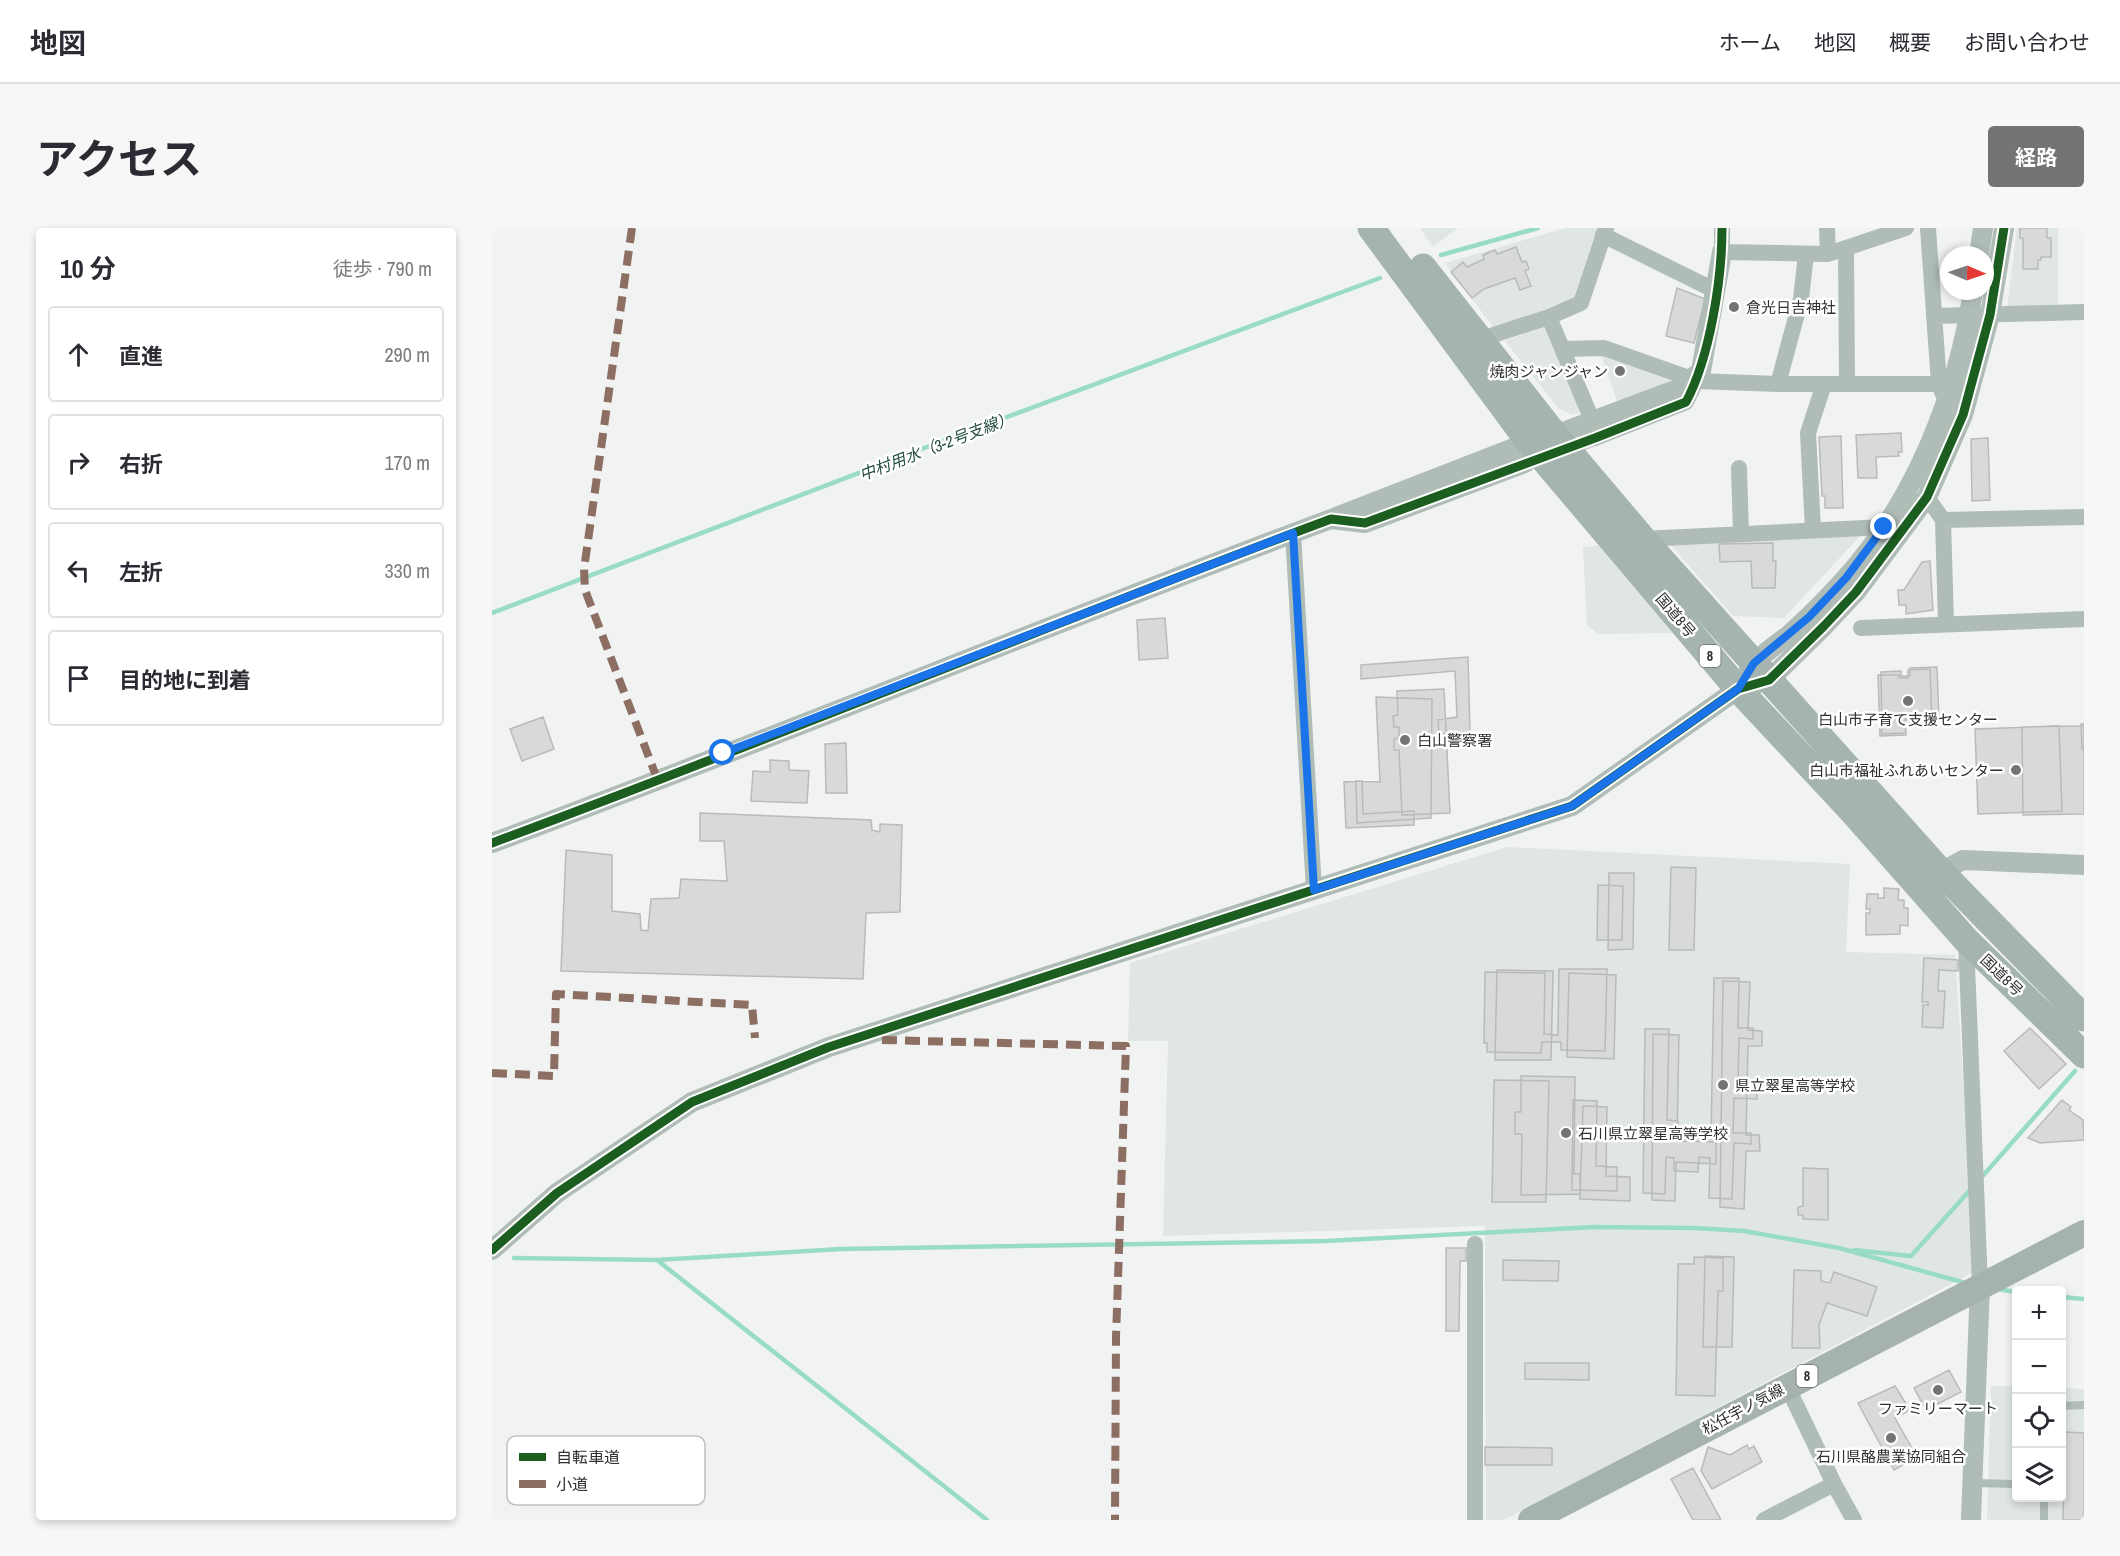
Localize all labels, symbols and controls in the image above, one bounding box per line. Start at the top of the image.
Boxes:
text: 地図 [30,24,86,62]
text: ホーム [1719,28,1781,57]
text: 地図 [1814,28,1856,57]
text: 概要 [1889,28,1931,57]
text: お問い合わせ [1964,28,2090,57]
button: 経路 [1988,126,2084,187]
text: アクセス [36,131,202,187]
north arrow [1940,246,1994,300]
text: 10 分 [60,251,116,286]
text: 徒歩 · 790 m [333,255,432,282]
place label: 倉光日吉神社 [1746,297,1836,318]
marker: 倉光日吉神社 [1727,300,1741,314]
icon: ahead [62,338,95,371]
text: 直進 [119,341,163,371]
text: 290 m [384,341,430,368]
place label: 焼肉ジャンジャン [1489,361,1608,382]
marker: 焼肉ジャンジャン [1613,364,1627,378]
water label: 中村用水（3-2号支線） [856,407,1016,485]
icon: right [62,446,95,479]
text: 右折 [119,449,163,479]
text: 170 m [384,449,430,476]
route end [1870,513,1896,539]
icon: left [62,554,95,587]
text: 左折 [119,557,163,587]
text: 330 m [384,557,430,584]
street label: 国道8号 [1651,588,1701,642]
road number: 8 [1700,645,1720,667]
icon: arrive [62,662,95,695]
text: 目的地に到着 [119,665,251,695]
marker: 白山市子育て支援センター [1901,694,1915,708]
place label: 白山市子育て支援センター [1818,709,1998,730]
place label: 白山警察署 [1417,730,1492,751]
marker: 白山警察署 [1398,733,1412,747]
route start [709,739,735,765]
place label: 白山市福祉ふれあいセンター [1809,760,2004,781]
marker: 白山市福祉ふれあいセンター [2009,763,2023,777]
street label: 国道8号 [1976,949,2028,1001]
place label: 県立翠星高等学校 [1735,1075,1855,1096]
marker: 県立翠星高等学校 [1716,1078,1730,1092]
place label: 石川県立翠星高等学校 [1578,1123,1728,1144]
marker: 石川県立翠星高等学校 [1559,1126,1573,1140]
map controls [2012,1286,2066,1502]
button: + [2012,1286,2066,1340]
button: − [2012,1340,2066,1394]
road number: 8 [1796,1365,1818,1387]
street label: 松任宇ノ気線 [1698,1379,1788,1439]
marker: ファミリーマート [1931,1383,1945,1397]
button: locate [2012,1394,2066,1448]
place label: ファミリーマート [1878,1398,1998,1419]
marker: 石川県酪農業協同組合 [1884,1431,1898,1445]
legend [507,1436,705,1505]
text: 自転車道 [556,1446,620,1468]
place label: 石川県酪農業協同組合 [1816,1446,1966,1467]
button: layers [2012,1448,2066,1502]
text: 小道 [556,1473,588,1495]

